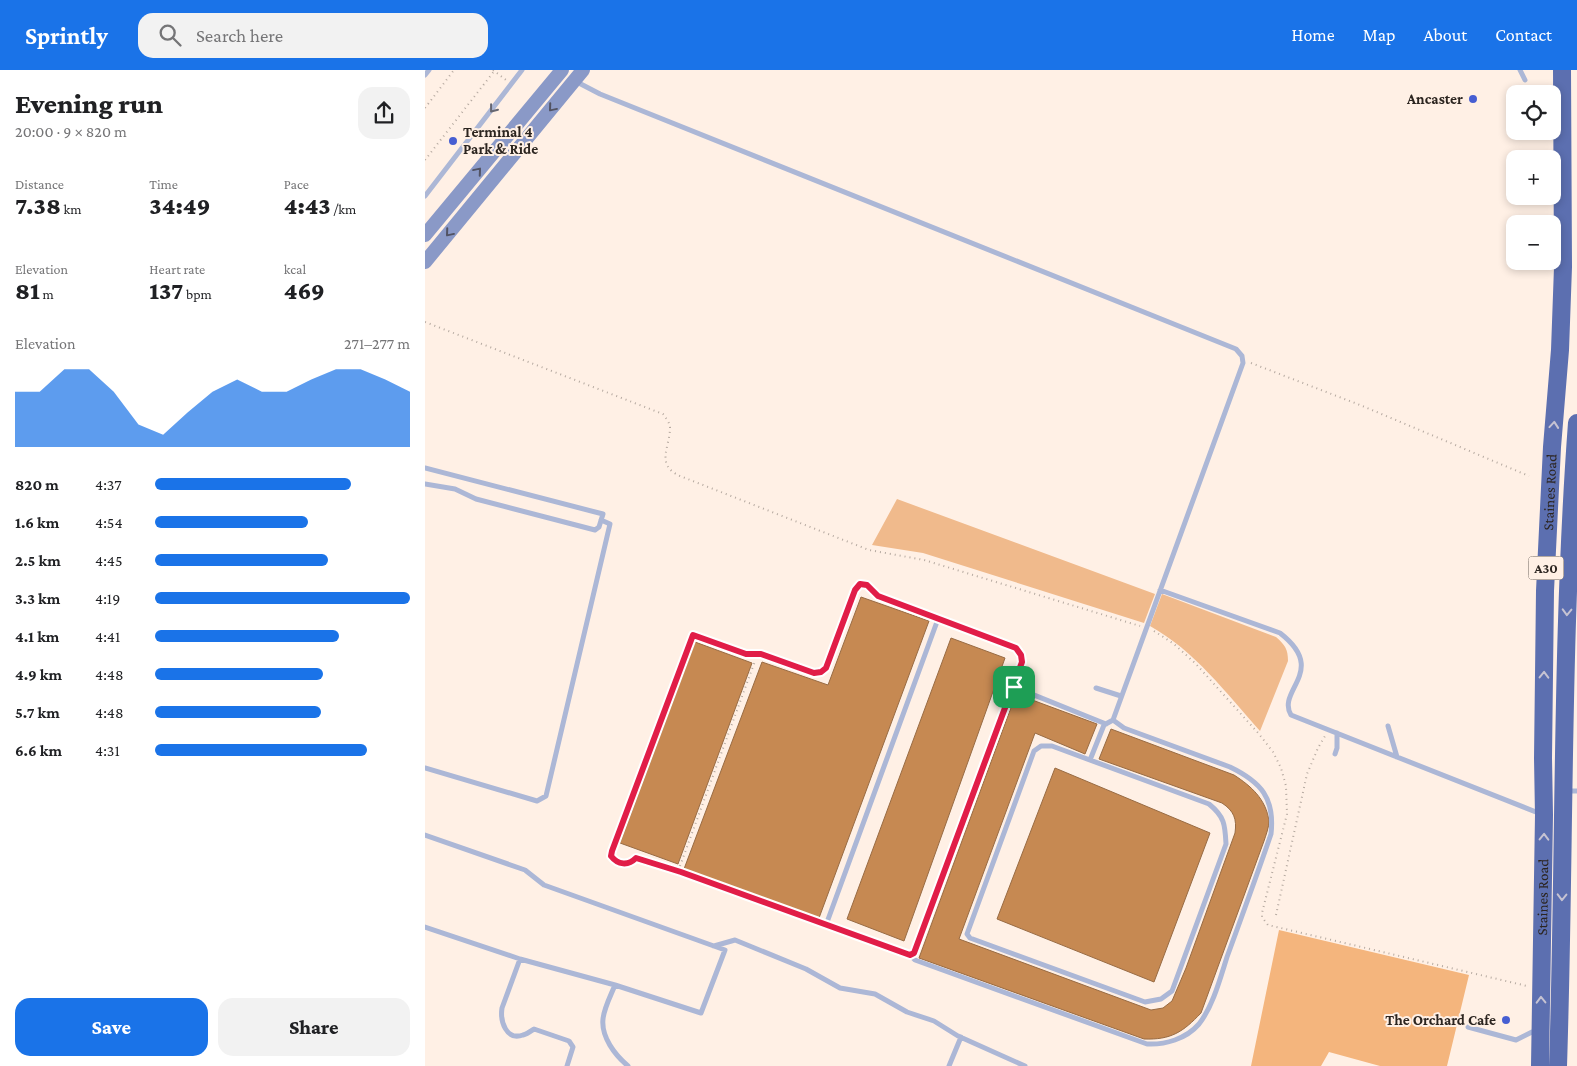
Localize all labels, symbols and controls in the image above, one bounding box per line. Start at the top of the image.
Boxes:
search box [138,13,488,58]
icon: search [156,21,184,49]
text: Sprintly [25,22,108,49]
text: Search here [196,25,283,46]
text: Home [1292,25,1335,45]
text: Map [1363,25,1395,45]
text: About [1423,25,1467,45]
text: Contact [1495,25,1552,45]
map controls [1506,85,1561,270]
button: locate [1506,85,1561,140]
button: share [358,87,410,139]
text: Evening run [15,88,163,119]
place label: Ancaster [1406,91,1463,107]
marker: Ancaster [1467,93,1479,105]
one-way arrow [550,102,558,111]
one-way arrow [490,103,498,112]
text: 20:00 · 9 × 820 m [15,123,127,140]
place label: Terminal 4 Park & Ride [463,124,538,157]
marker: Terminal 4 Park & Ride [447,135,459,147]
button: + [1506,150,1561,205]
one-way arrow [473,168,481,177]
text: Distance [15,176,64,192]
text: Time [149,176,178,192]
text: Pace [284,176,309,192]
text: 7.38 [15,192,61,219]
text: 34:49 [149,192,211,219]
text: 4:43 [284,192,331,219]
text: km [61,201,81,217]
text: /km [331,201,356,217]
button: − [1506,215,1561,270]
one-way arrow [446,227,454,236]
text: Elevation [15,261,68,277]
text: Heart rate [149,261,205,277]
text: kcal [284,261,306,277]
text: 81 [15,277,40,304]
text: 137 [149,277,183,304]
text: 469 [284,277,325,304]
text: m [40,286,54,302]
text: bpm [183,286,212,302]
text: Elevation [15,335,76,352]
text: 271–277 m [344,335,410,352]
one-way arrow [1548,421,1559,429]
street label: Staines Road [1540,453,1560,531]
text: 820 m [15,476,59,493]
text: 4:37 [95,476,122,493]
text: 1.6 km [15,514,59,531]
text: 4:54 [95,514,123,531]
text: 2.5 km [15,552,61,569]
text: 4:45 [95,552,122,569]
road number: A30 [1529,556,1563,579]
text: 3.3 km [15,590,60,607]
text: 4:19 [95,590,120,607]
one-way arrow [1562,608,1572,616]
text: 4.1 km [15,628,59,645]
text: 4:41 [95,628,120,645]
text: 4.9 km [15,666,62,683]
text: 4:48 [95,666,124,683]
pin [993,666,1035,708]
one-way arrow [1538,671,1549,679]
icon: arrive [1000,673,1028,701]
text: 5.7 km [15,704,60,721]
text: 4:48 [95,704,124,721]
text: 6.6 km [15,742,62,759]
text: 4:31 [95,742,120,759]
one-way arrow [1539,833,1549,841]
street label: Staines Road [1534,858,1551,935]
one-way arrow [1557,894,1567,901]
one-way arrow [1536,996,1546,1004]
button: Save [15,998,208,1056]
button: Share [218,998,410,1056]
place label: The Orchard Cafe [1385,1012,1496,1028]
marker: The Orchard Cafe [1500,1014,1512,1026]

